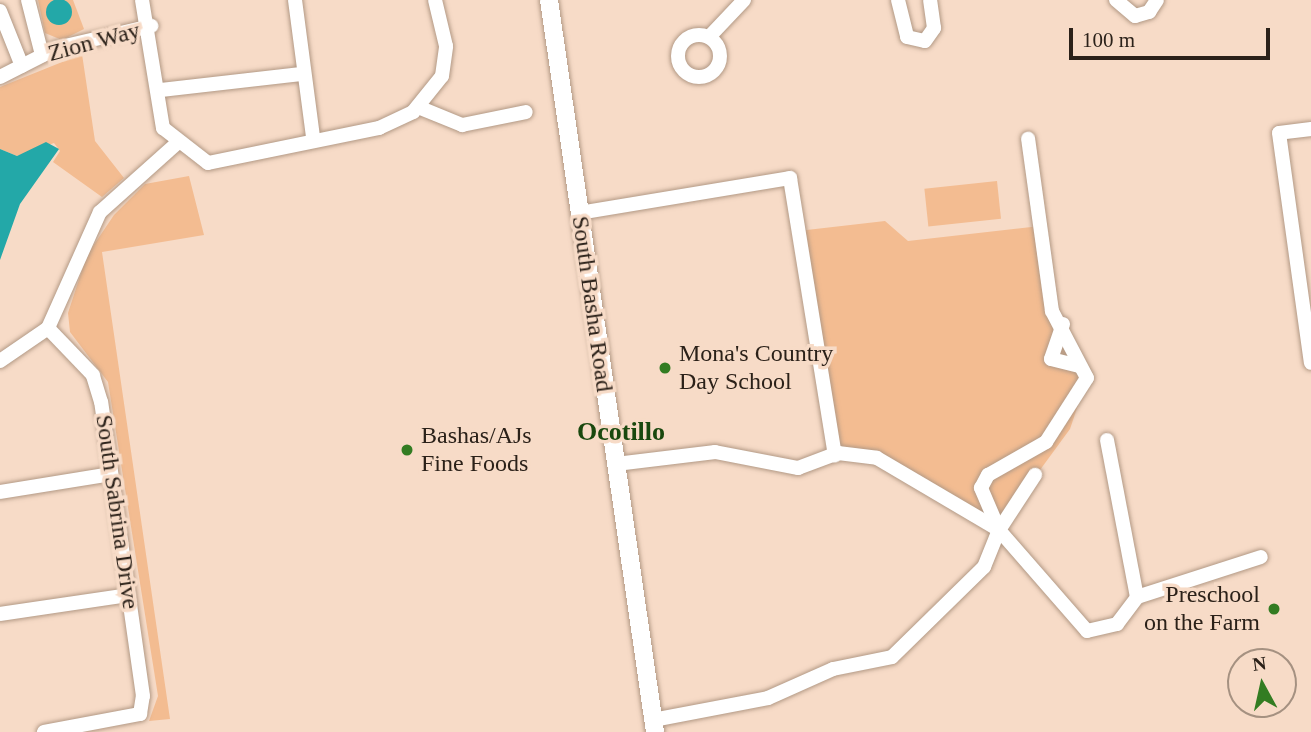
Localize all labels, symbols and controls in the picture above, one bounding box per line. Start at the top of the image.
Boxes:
scale bar [1073,14,1274,58]
street label: Zion Way [45,16,143,68]
text: 100 m [1082,28,1135,52]
street label: South Basha Road [565,214,619,394]
place label: Mona's Country Day School [679,340,833,396]
marker: Mona's Country Day School [657,360,673,376]
street label: South Sabrina Drive [89,413,145,611]
district label: Ocotillo [577,416,665,448]
place label: Bashas/AJs Fine Foods [421,422,532,478]
marker: Bashas/AJs Fine Foods [399,442,415,458]
place label: Preschool on the Farm [1144,581,1260,637]
marker: Preschool on the Farm [1266,601,1282,617]
north arrow [1227,648,1297,718]
text: N [1251,652,1268,675]

